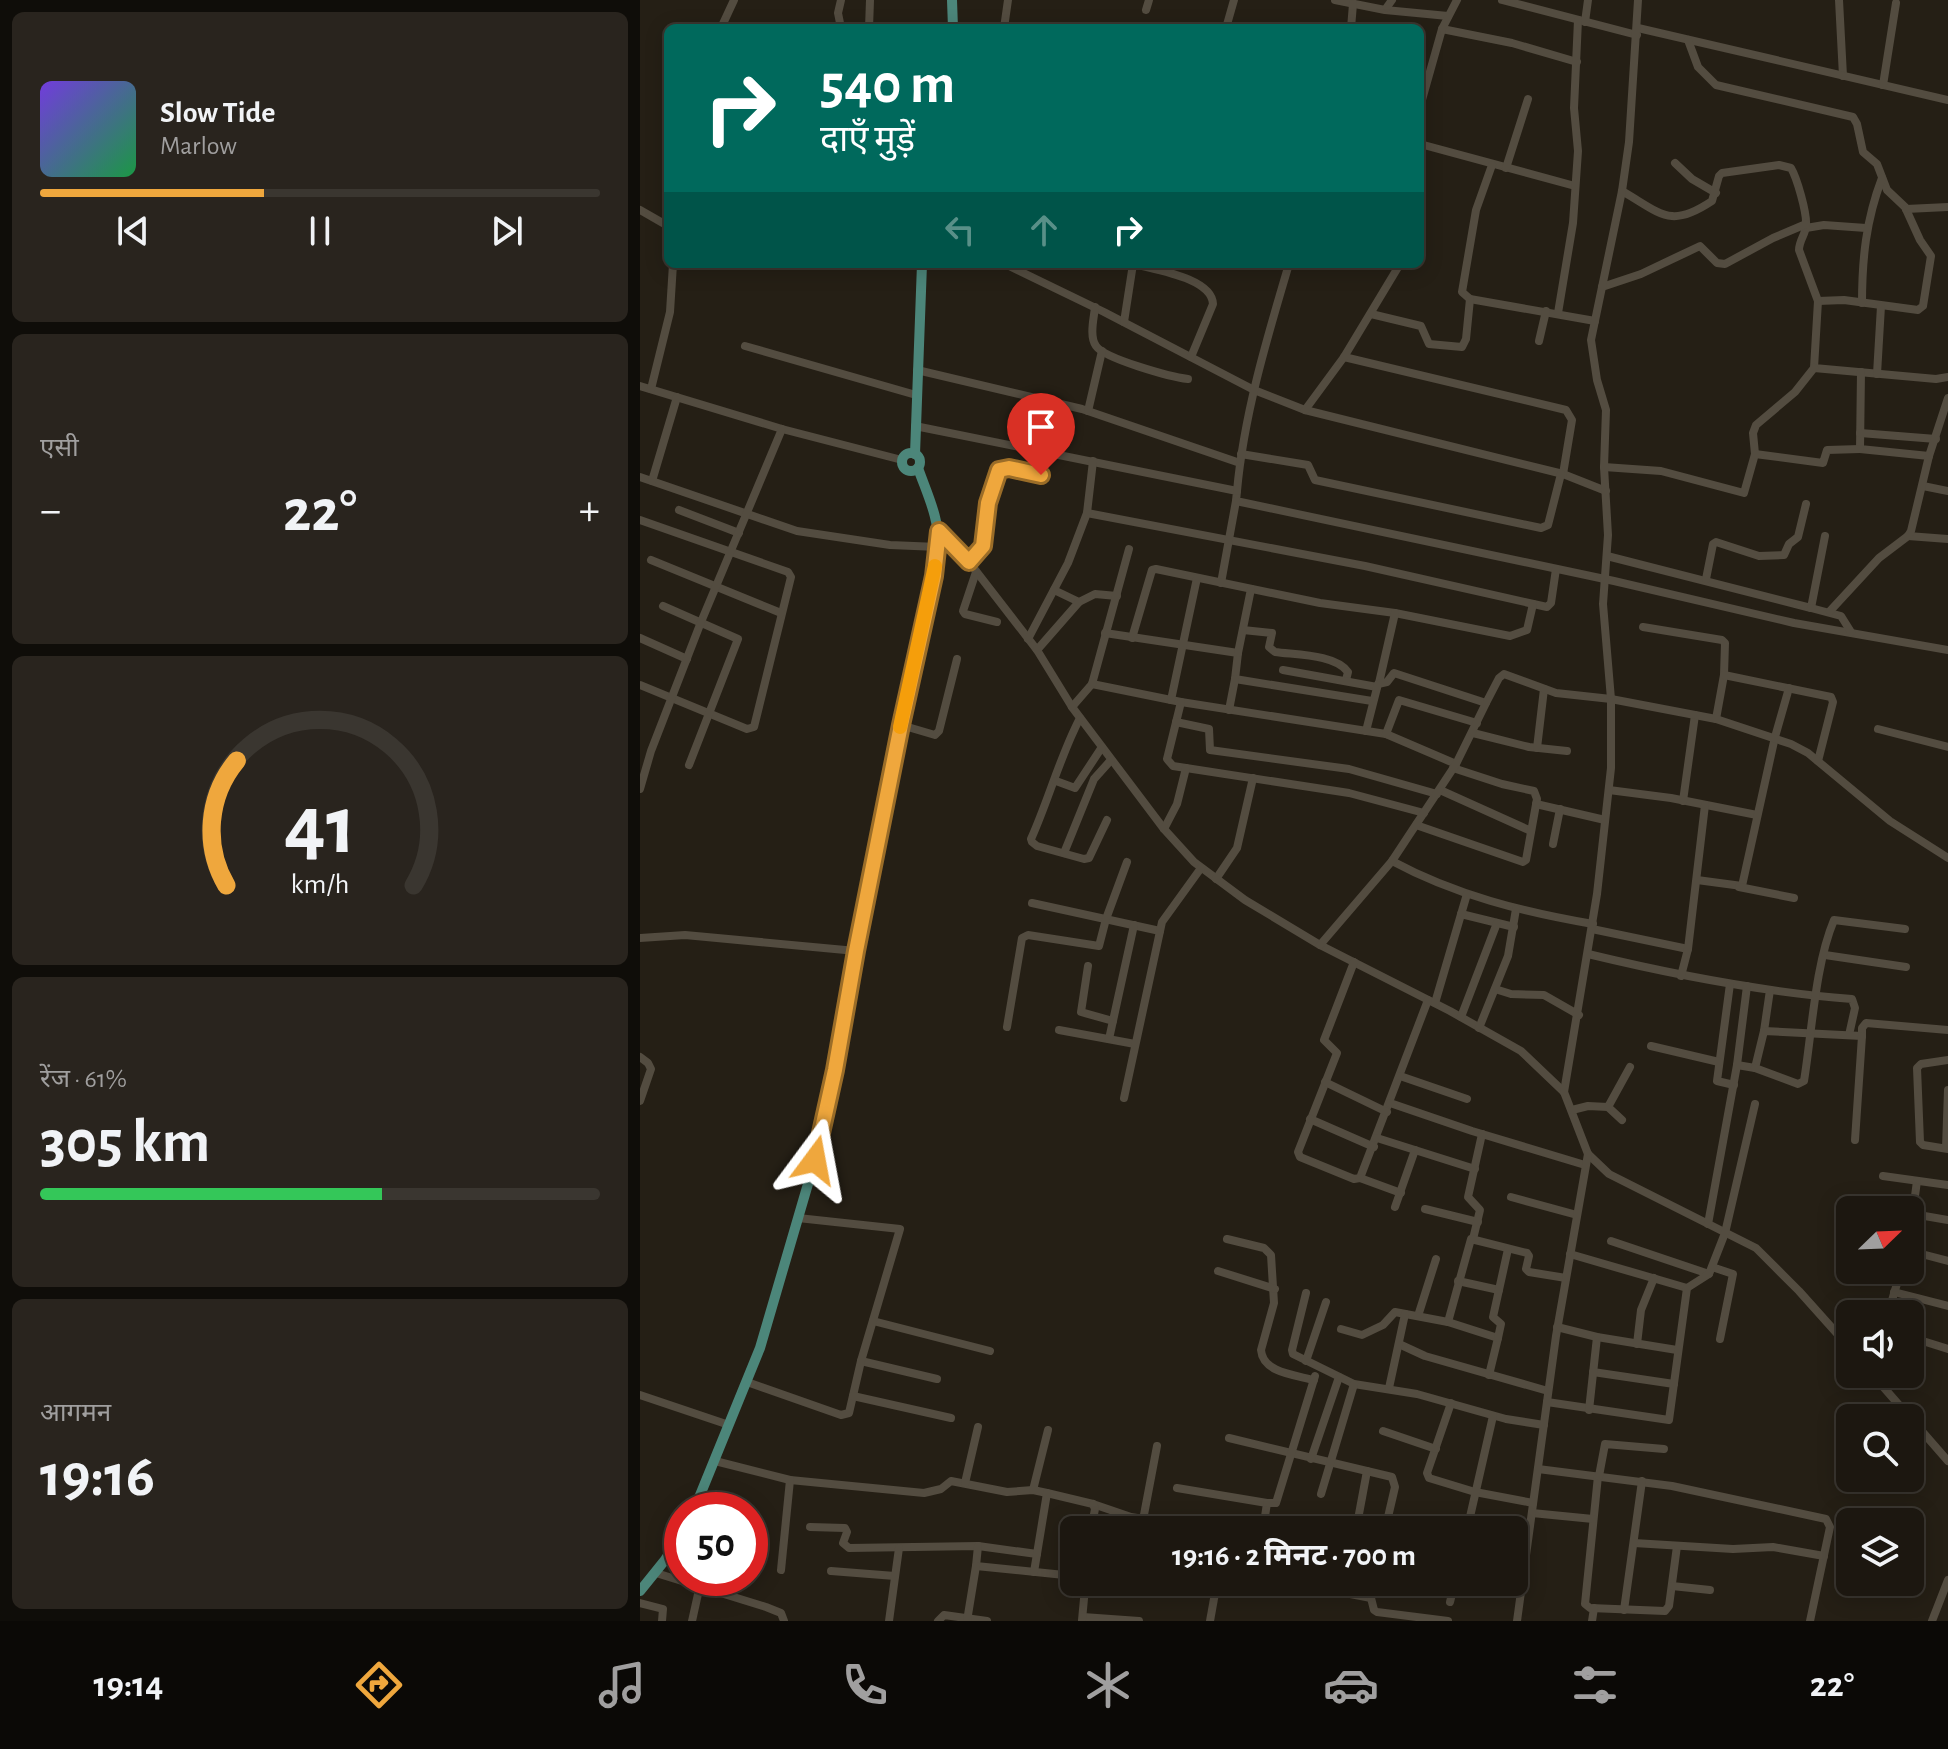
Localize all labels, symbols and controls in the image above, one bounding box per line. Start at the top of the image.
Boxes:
icon: right [688,56,792,160]
text: 540 m [820,57,955,113]
text: Slow Tide [160,98,275,128]
text: दाएँ मुड़ें [820,122,915,158]
text: Marlow [160,133,237,159]
icon: left [938,208,982,252]
icon: ahead [1022,208,1066,252]
icon: right [1106,208,1150,252]
icon: previous [111,209,155,253]
icon: pause [298,209,342,253]
icon: next [485,209,529,253]
pin [1007,393,1075,475]
icon: arrive [1019,405,1063,449]
text: एसी [40,435,79,461]
text: 22° [283,482,357,542]
text: − [40,489,61,533]
text: + [579,489,600,533]
text: 41 [284,785,356,869]
text: km/h [291,871,349,900]
text: रेंज · 61% [40,1066,127,1092]
text: 305 km [40,1113,210,1173]
position arrow [773,1118,857,1202]
north arrow [1836,1196,1924,1284]
map controls [1836,1196,1924,1596]
button: sound [1836,1300,1924,1388]
text: आगमन [40,1400,111,1426]
button: search [1836,1404,1924,1492]
text: 19:16 [40,1447,155,1507]
speed limit sign: 50 [664,1492,768,1596]
button: layers [1836,1508,1924,1596]
text: 19:16 · 2 मिनट · 700 m [1172,1541,1416,1571]
icon: directions [351,1657,407,1713]
icon: music [594,1657,650,1713]
icon: phone [837,1657,893,1713]
icon: climate [1080,1657,1136,1713]
icon: car [1323,1657,1379,1713]
icon: filters [1567,1657,1623,1713]
text: 19:14 [94,1667,163,1703]
text: 22° [1810,1667,1854,1703]

